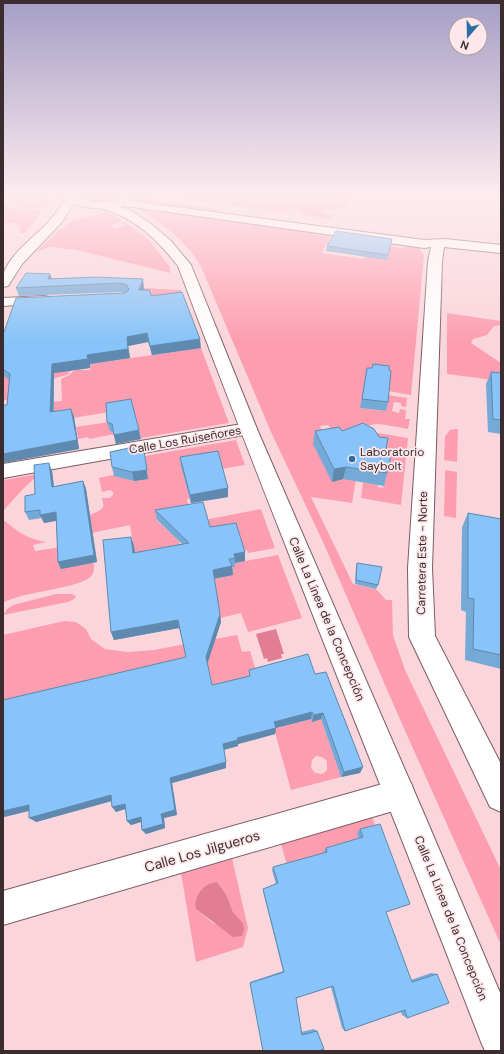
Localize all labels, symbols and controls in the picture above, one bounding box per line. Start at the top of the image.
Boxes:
north arrow [448,16,488,56]
text: N [458,37,471,53]
street label: Calle Los Ruiseñores [128,422,242,458]
place label: Laboratorio Saybolt [360,444,424,474]
marker: Laboratorio Saybolt [347,454,357,464]
street label: Carretera Este - Norte [413,491,431,615]
street label: Calle La Línea de la Concepción [285,535,369,703]
street label: Calle Los Jilgueros [142,826,262,876]
street label: Calle La Línea de la Concepción [411,833,492,1003]

